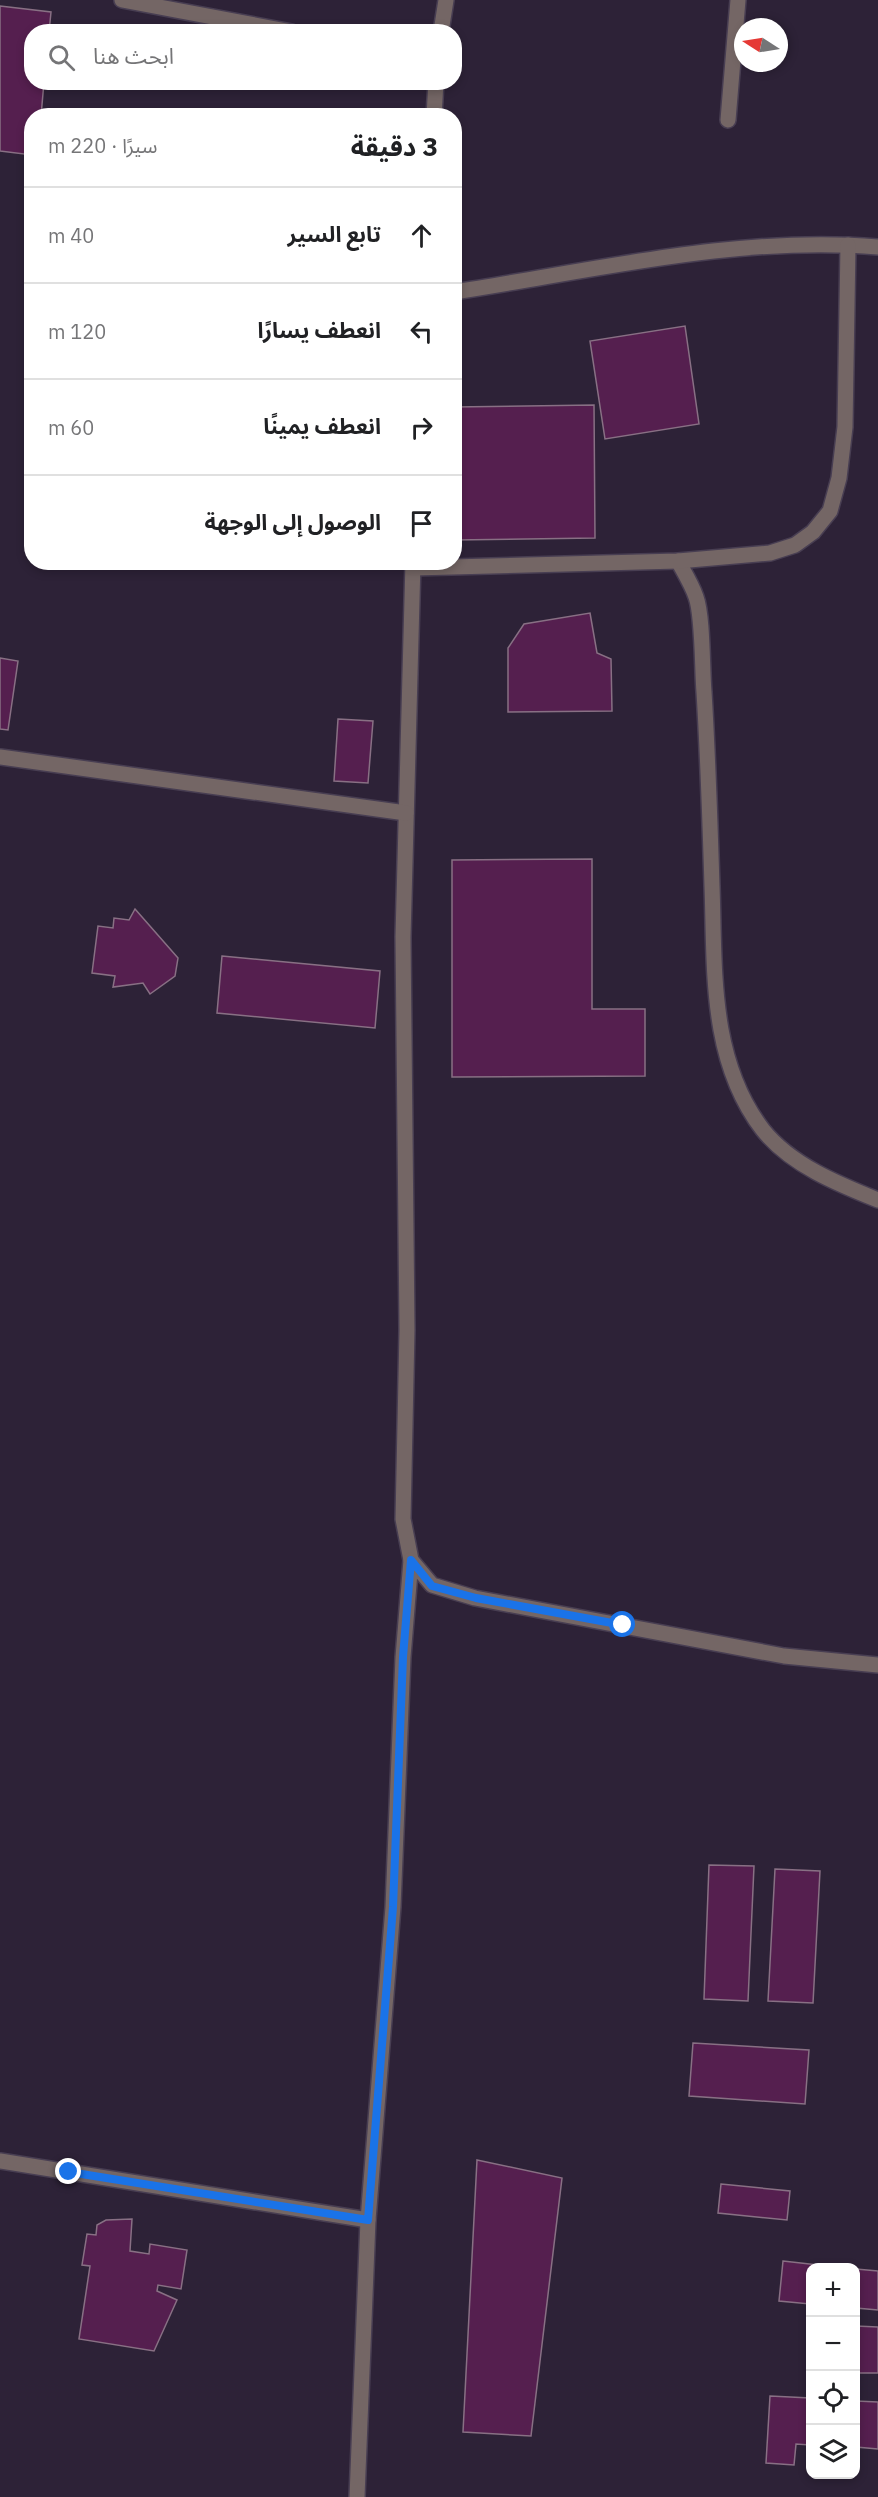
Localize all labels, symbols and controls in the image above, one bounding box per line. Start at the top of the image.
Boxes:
north arrow [734,18,788,72]
search box [24,24,462,90]
icon: search [45,41,78,74]
text: ابحث هنا [93,41,174,70]
text: 3 دقيقة [351,129,438,163]
text: سيرًا · 220 m [48,132,157,159]
text: تابع السير [288,219,381,248]
icon: ahead [405,219,438,252]
text: 40 m [48,222,94,249]
text: انعطف يسارًا [258,315,381,344]
icon: left [405,315,438,348]
text: 120 m [48,318,106,345]
text: انعطف يمينًا [263,411,381,440]
icon: right [405,411,438,444]
text: 60 m [48,414,94,441]
text: الوصول إلى الوجهة [204,507,381,536]
icon: arrive [405,507,438,540]
route start [609,1611,635,1637]
route end [55,2158,81,2184]
map controls [806,2263,860,2479]
button: + [806,2263,860,2317]
button: − [806,2317,860,2371]
button: locate [806,2371,860,2425]
button: layers [806,2425,860,2479]

